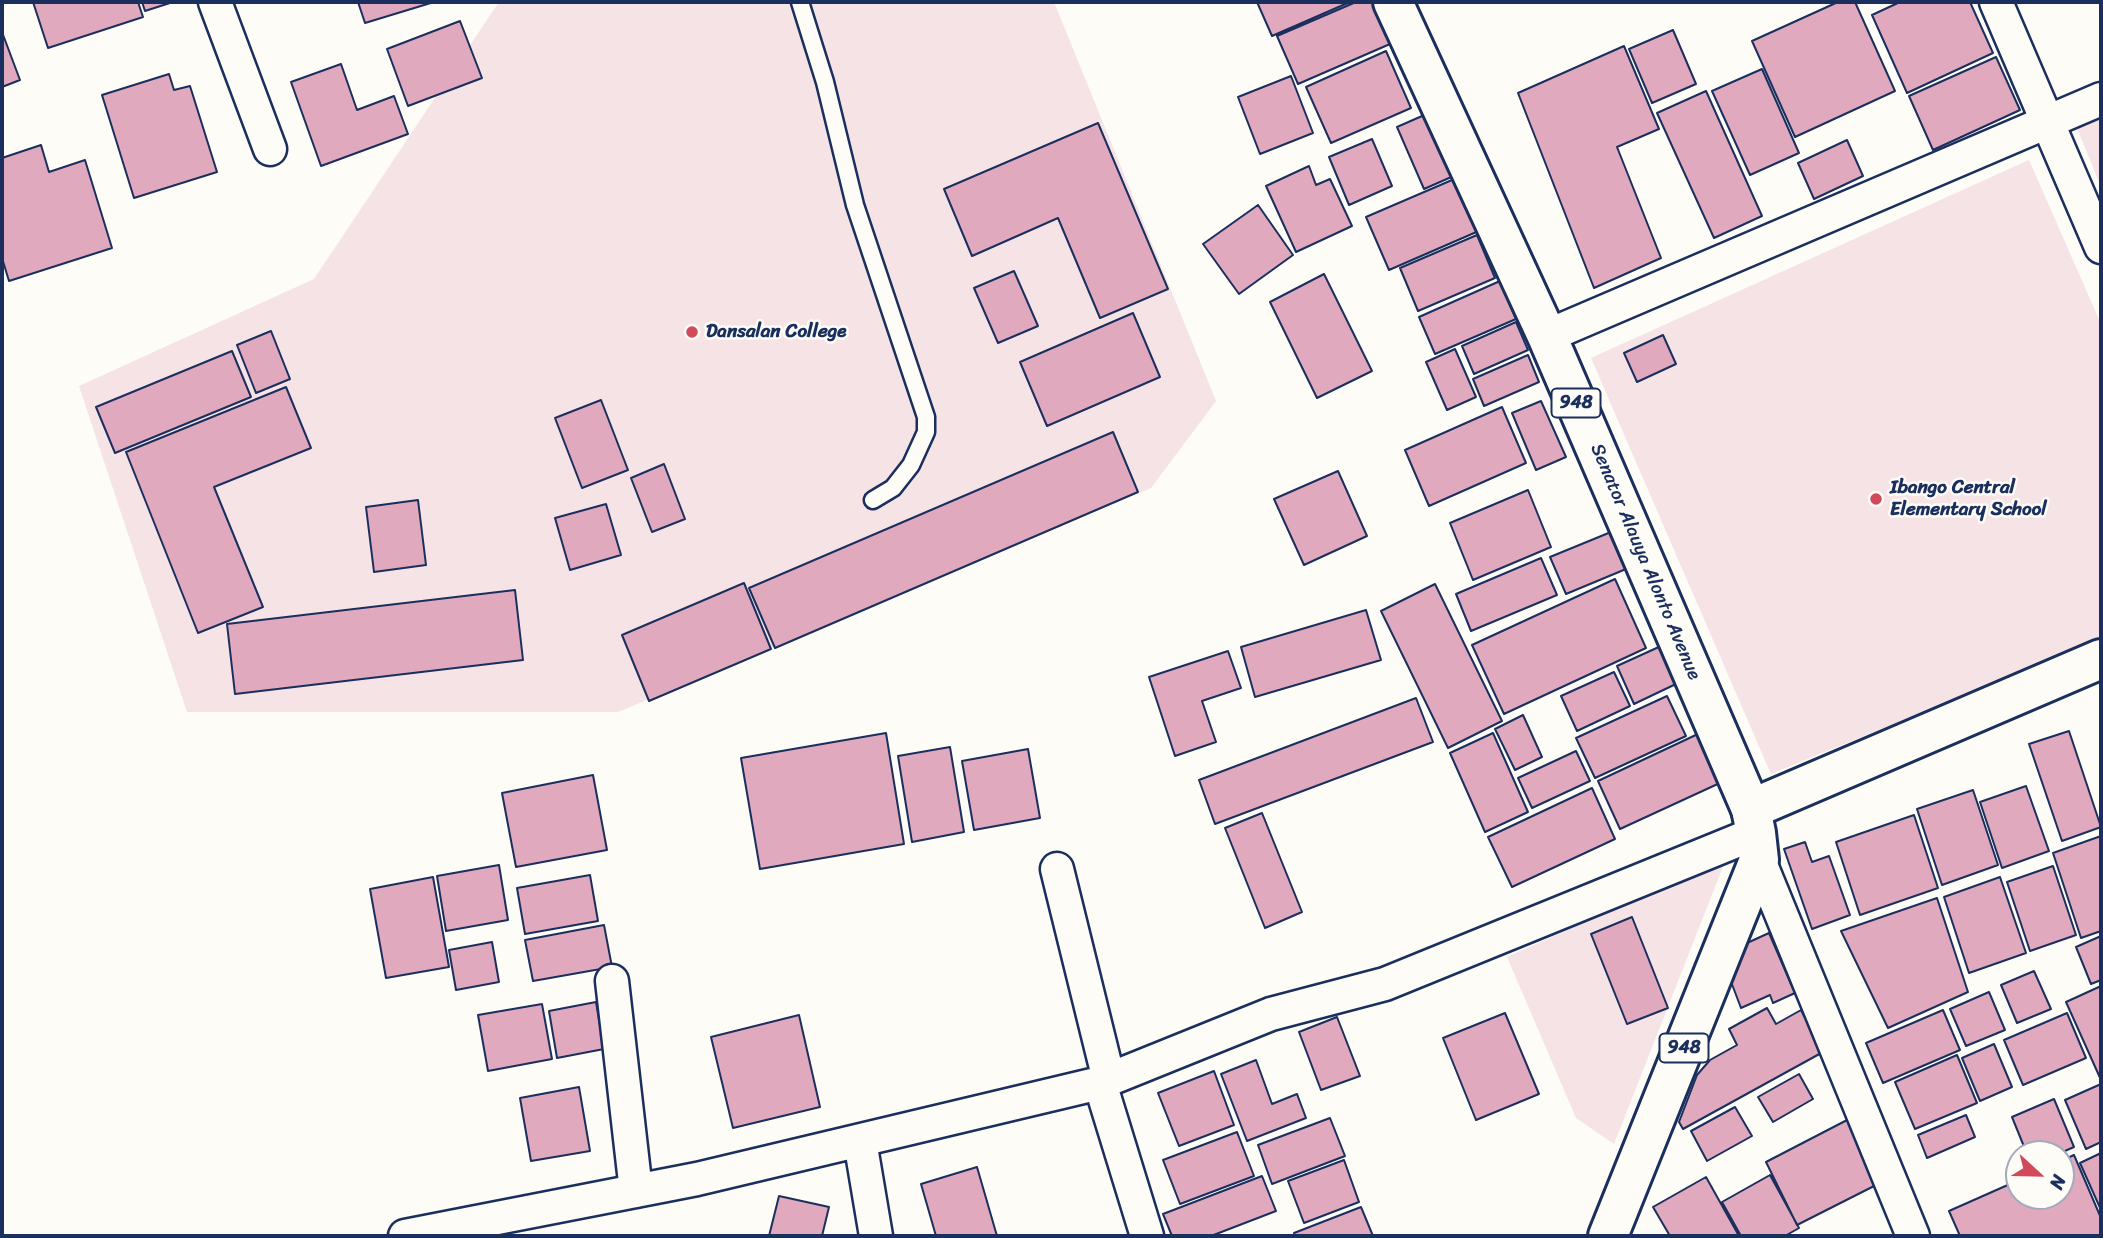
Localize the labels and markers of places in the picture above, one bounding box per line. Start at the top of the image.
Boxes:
place label: Dansalan College [706,321,846,343]
marker: Dansalan College [684,324,700,340]
place label: Ibango Central Elementary School [1890,477,2047,521]
marker: Ibango Central Elementary School [1868,491,1884,507]

